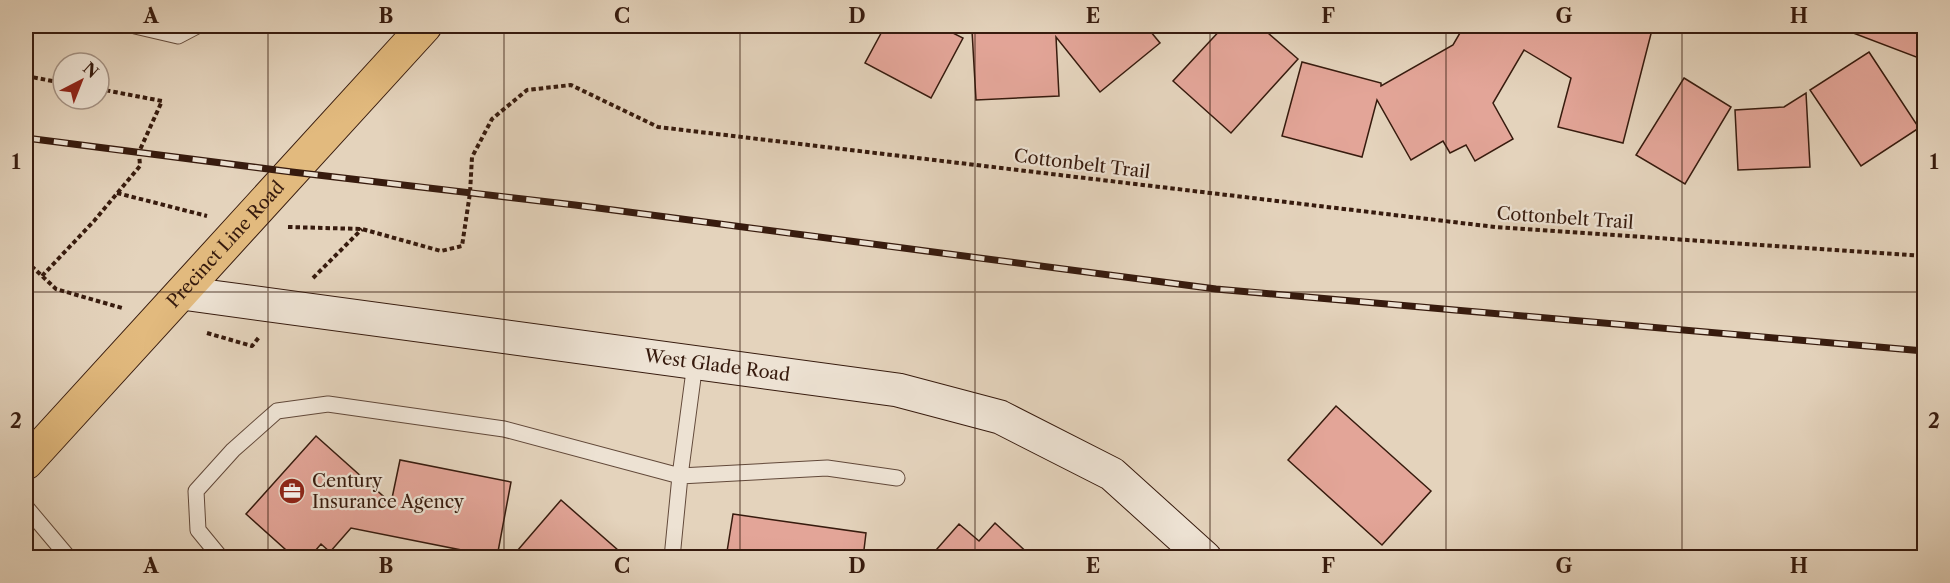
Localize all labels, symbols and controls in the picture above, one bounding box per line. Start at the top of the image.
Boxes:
text: A [142,4,159,28]
text: B [379,4,394,28]
text: C [614,4,630,28]
text: D [848,4,866,28]
text: E [1086,4,1100,28]
text: F [1321,4,1335,28]
text: G [1556,4,1573,28]
text: H [1790,4,1808,28]
north arrow [51,51,111,111]
text: N [79,58,103,82]
street label: Cottonbelt Trail [1013,145,1151,183]
text: 1 [12,150,21,174]
text: 1 [1930,150,1939,174]
street label: Precinct Line Road [162,176,289,312]
street label: Cottonbelt Trail [1496,202,1634,234]
street label: West Glade Road [642,345,791,386]
text: 2 [10,409,22,433]
text: 2 [1928,409,1940,433]
place label: Century Insurance Agency [312,470,465,513]
office icon: Century Insurance Agency [277,476,307,506]
text: A [142,554,159,578]
text: B [379,554,394,578]
text: C [614,554,630,578]
text: D [848,554,866,578]
text: E [1086,554,1100,578]
text: F [1321,554,1335,578]
text: G [1556,554,1573,578]
text: H [1790,554,1808,578]

